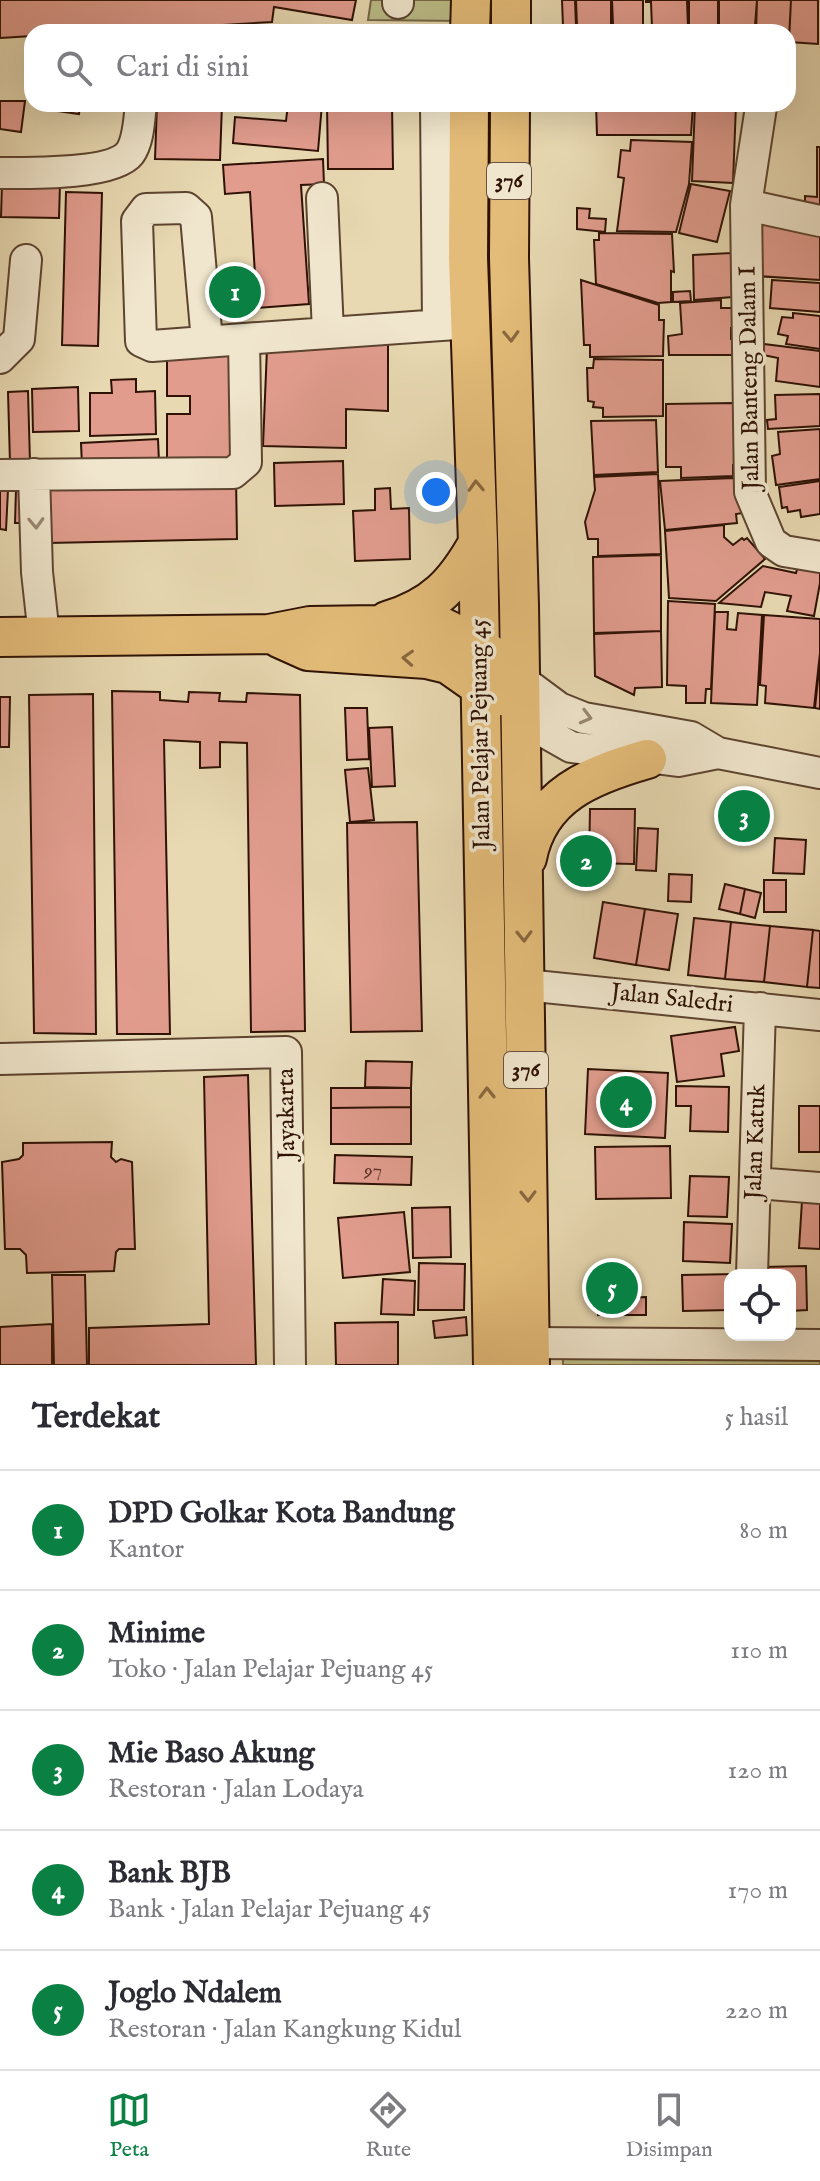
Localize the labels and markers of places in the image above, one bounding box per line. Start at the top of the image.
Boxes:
pin: 1 [209,262,261,322]
pin: 3 [718,786,770,846]
pin: 2 [560,831,612,891]
pin: 4 [600,1072,652,1132]
pin: 5 [586,1258,638,1318]

